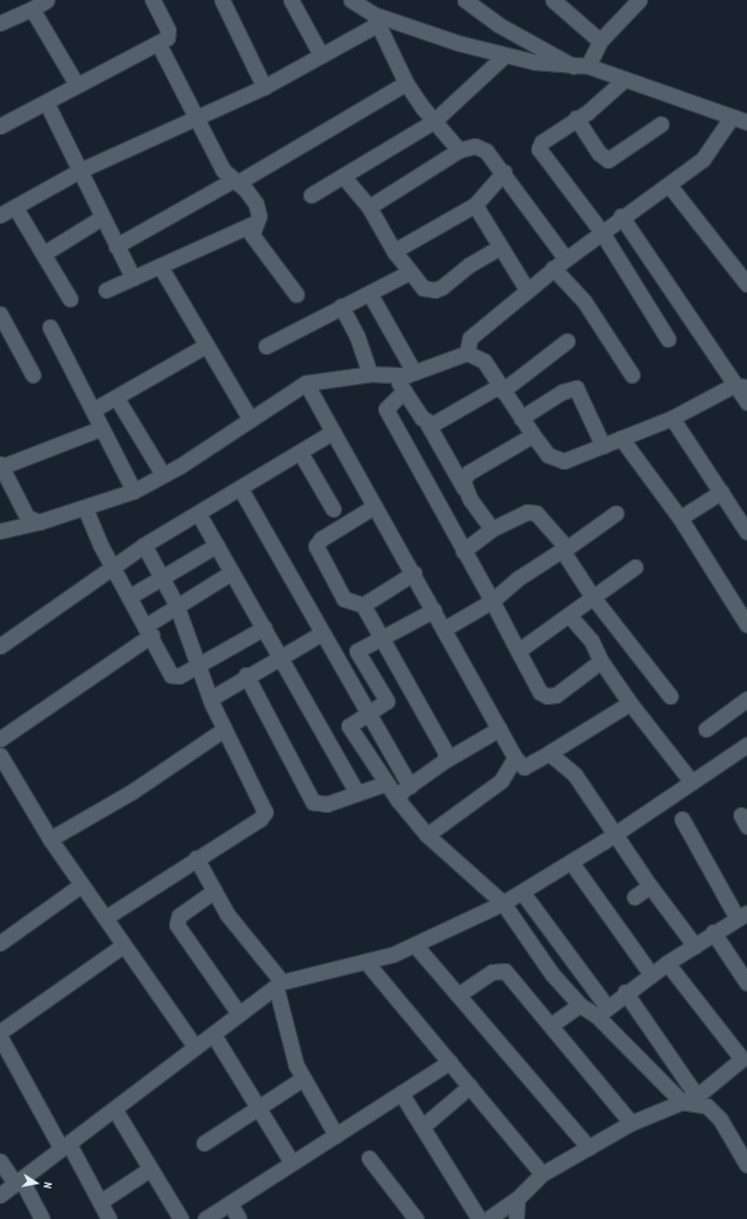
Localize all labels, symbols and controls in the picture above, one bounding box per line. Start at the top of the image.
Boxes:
north arrow [16,1163,56,1203]
text: N [40,1181,55,1190]

